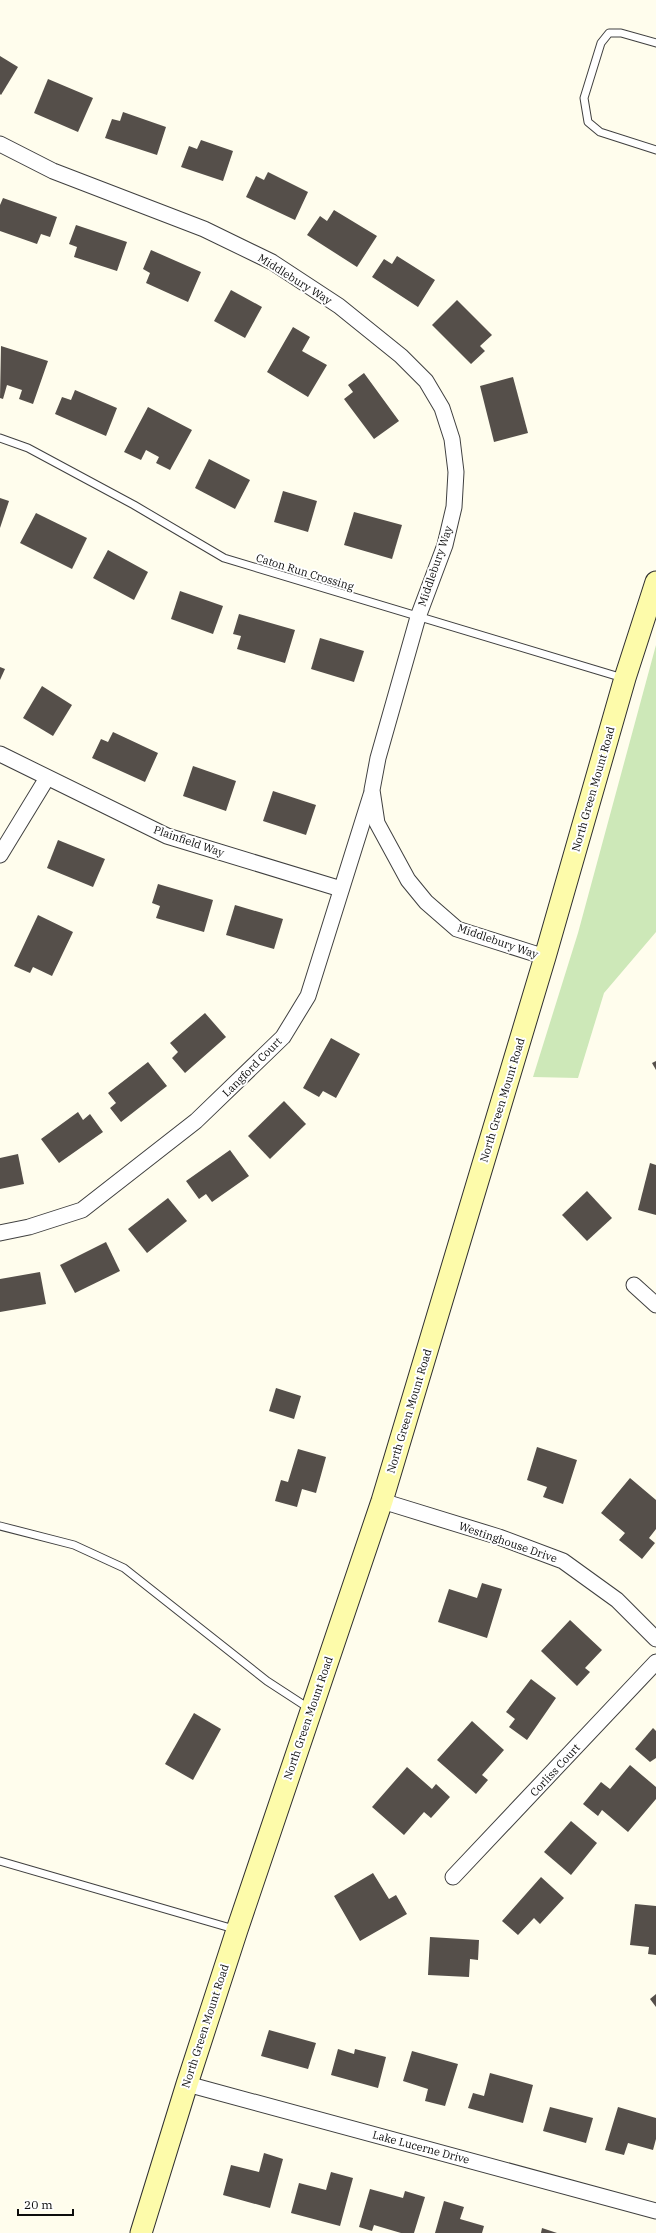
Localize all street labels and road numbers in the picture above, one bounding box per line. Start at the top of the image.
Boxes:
street label: Middlebury Way [256,251,335,307]
street label: Middlebury Way [415,524,455,608]
street label: Caton Run Crossing [254,550,356,594]
street label: North Green Mount Road [568,725,618,853]
street label: Plainfield Way [152,822,226,860]
street label: Middlebury Way [456,921,540,961]
street label: Langford Court [219,1034,285,1100]
street label: North Green Mount Road [476,1036,528,1164]
street label: North Green Mount Road [383,1347,435,1475]
street label: Westinghouse Drive [457,1519,559,1565]
street label: North Green Mount Road [280,1654,336,1781]
street label: Corliss Court [527,1741,583,1799]
street label: North Green Mount Road [178,1962,232,2090]
street label: Lake Lucerne Drive [371,2127,471,2167]

